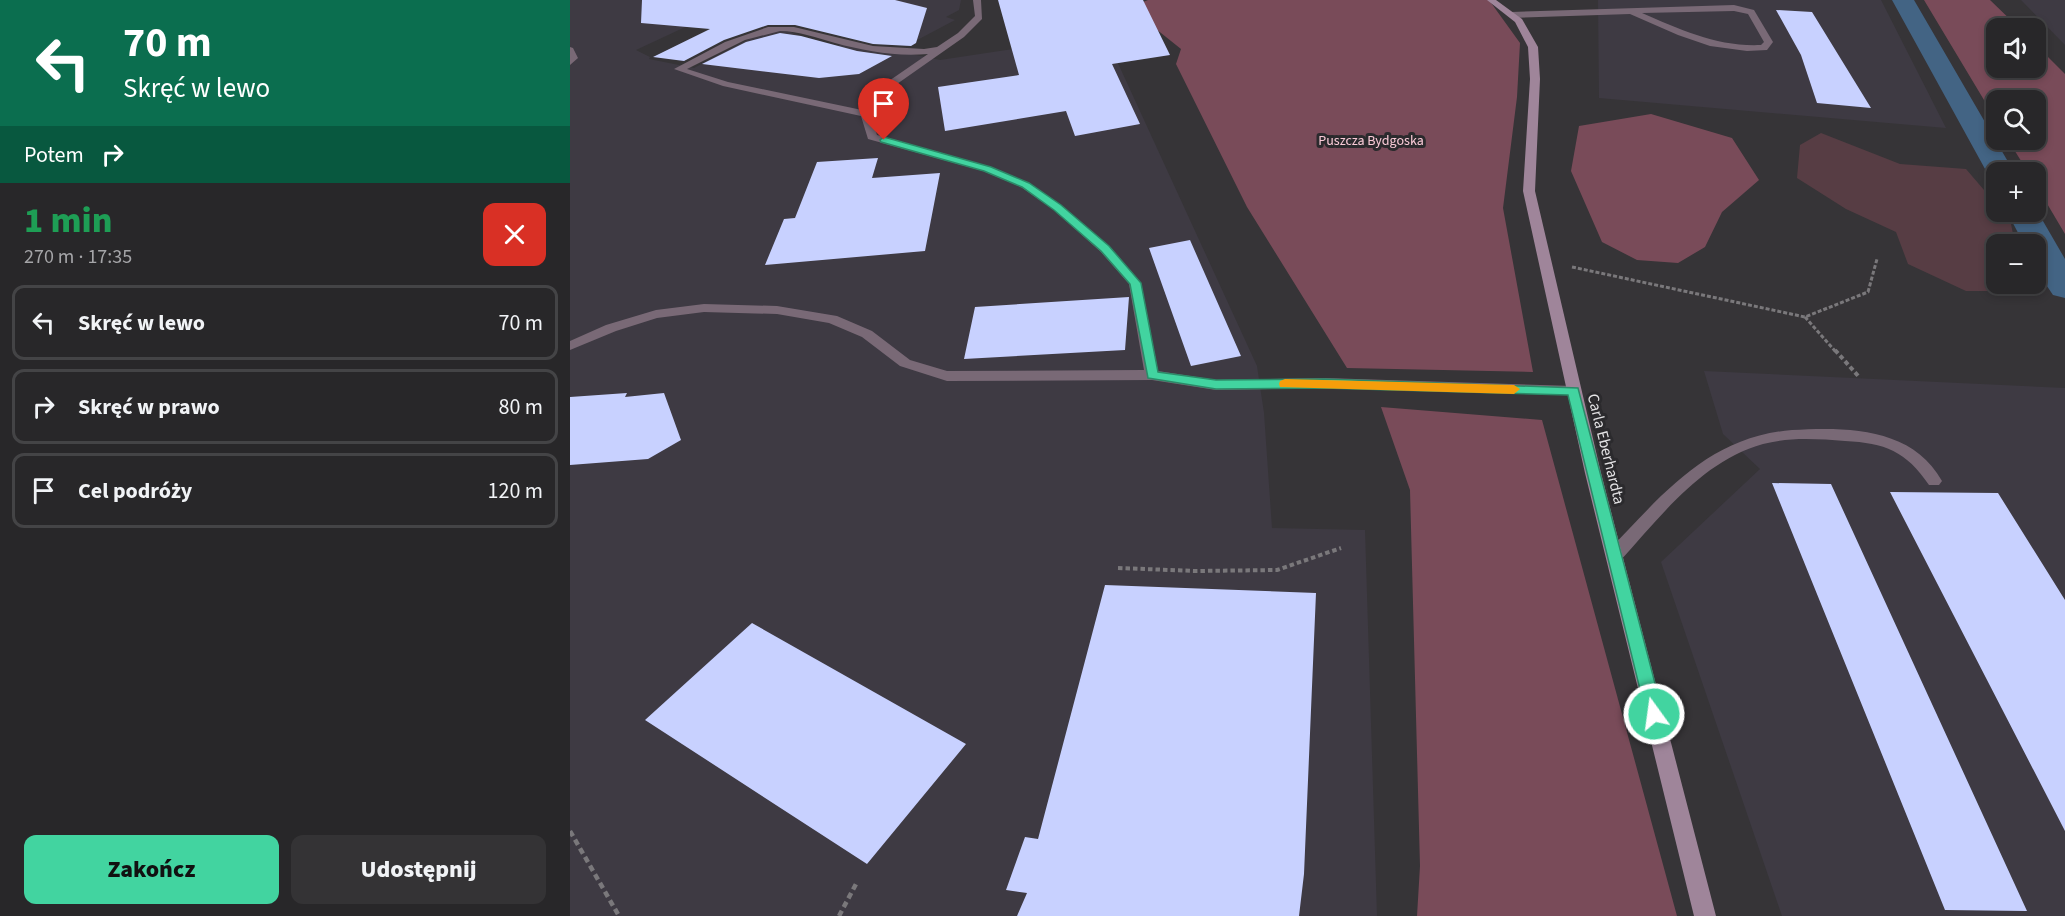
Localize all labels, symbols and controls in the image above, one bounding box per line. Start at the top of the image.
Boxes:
text: 70 m [123,13,212,73]
map controls [1986,18,2046,294]
button: sound [1986,18,2046,78]
icon: left [24,24,102,102]
text: Skręć w lewo [123,69,270,108]
pin [858,78,909,140]
icon: arrive [867,87,900,120]
button: search [1986,90,2046,150]
park label: Puszcza Bydgoska [1318,131,1424,151]
icon: right [96,138,129,171]
text: Potem [24,139,84,171]
button: + [1986,162,2046,222]
text: 1 min [24,195,112,246]
button: close [483,203,546,266]
button: − [1986,234,2046,294]
text: 270 m · 17:35 [24,243,132,271]
icon: left [27,306,60,339]
text: Skręć w lewo [78,307,205,339]
text: 70 m [498,307,543,339]
icon: right [27,390,60,423]
text: Skręć w prawo [78,391,220,423]
text: 80 m [498,391,543,423]
street label: Carla Eberhardta [1582,391,1630,507]
icon: arrive [27,474,60,507]
text: Cel podróży [78,475,192,507]
text: 120 m [488,475,543,507]
position arrow [1622,682,1686,746]
button: Zakończ [24,835,279,904]
button: Udostępnij [291,835,546,904]

